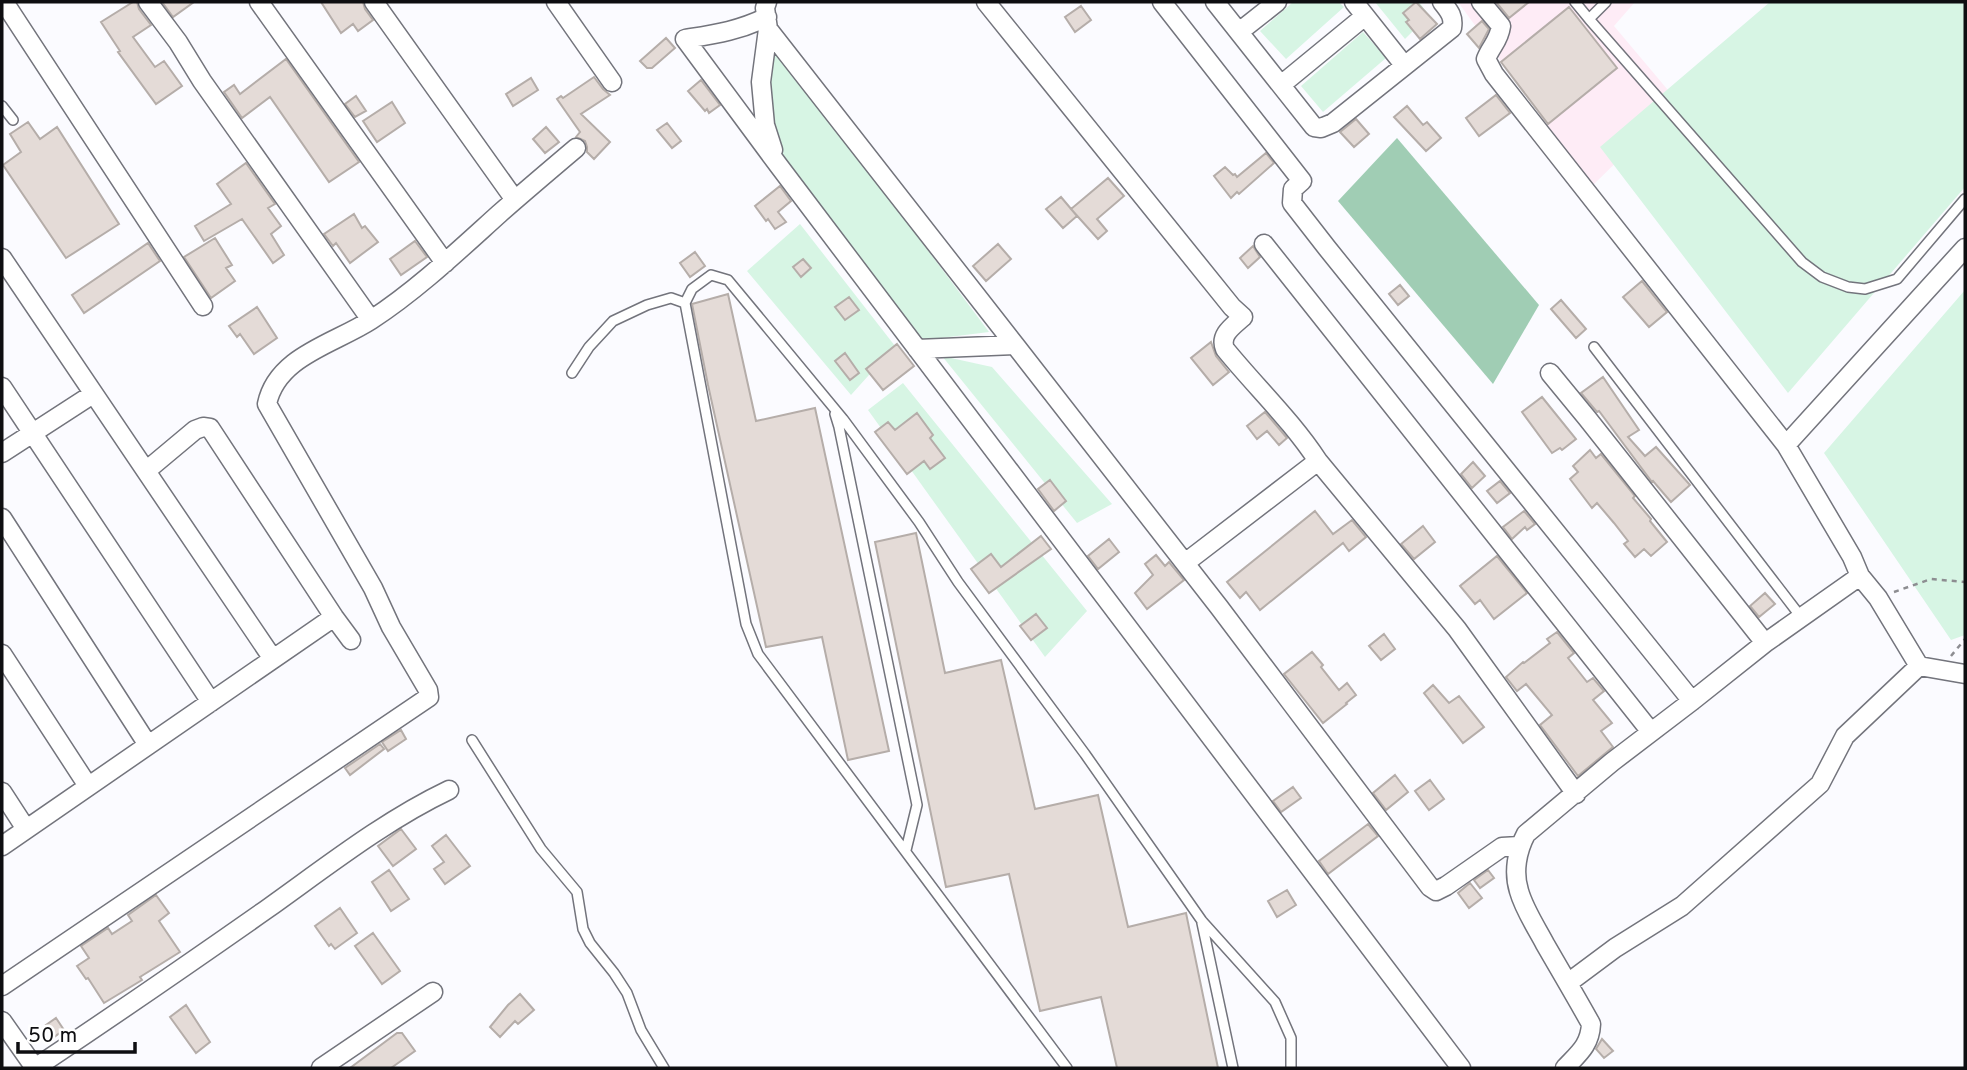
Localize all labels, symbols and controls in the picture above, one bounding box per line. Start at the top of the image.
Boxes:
scale bar [18,1010,135,1054]
text: 50 m [28,1023,77,1050]

